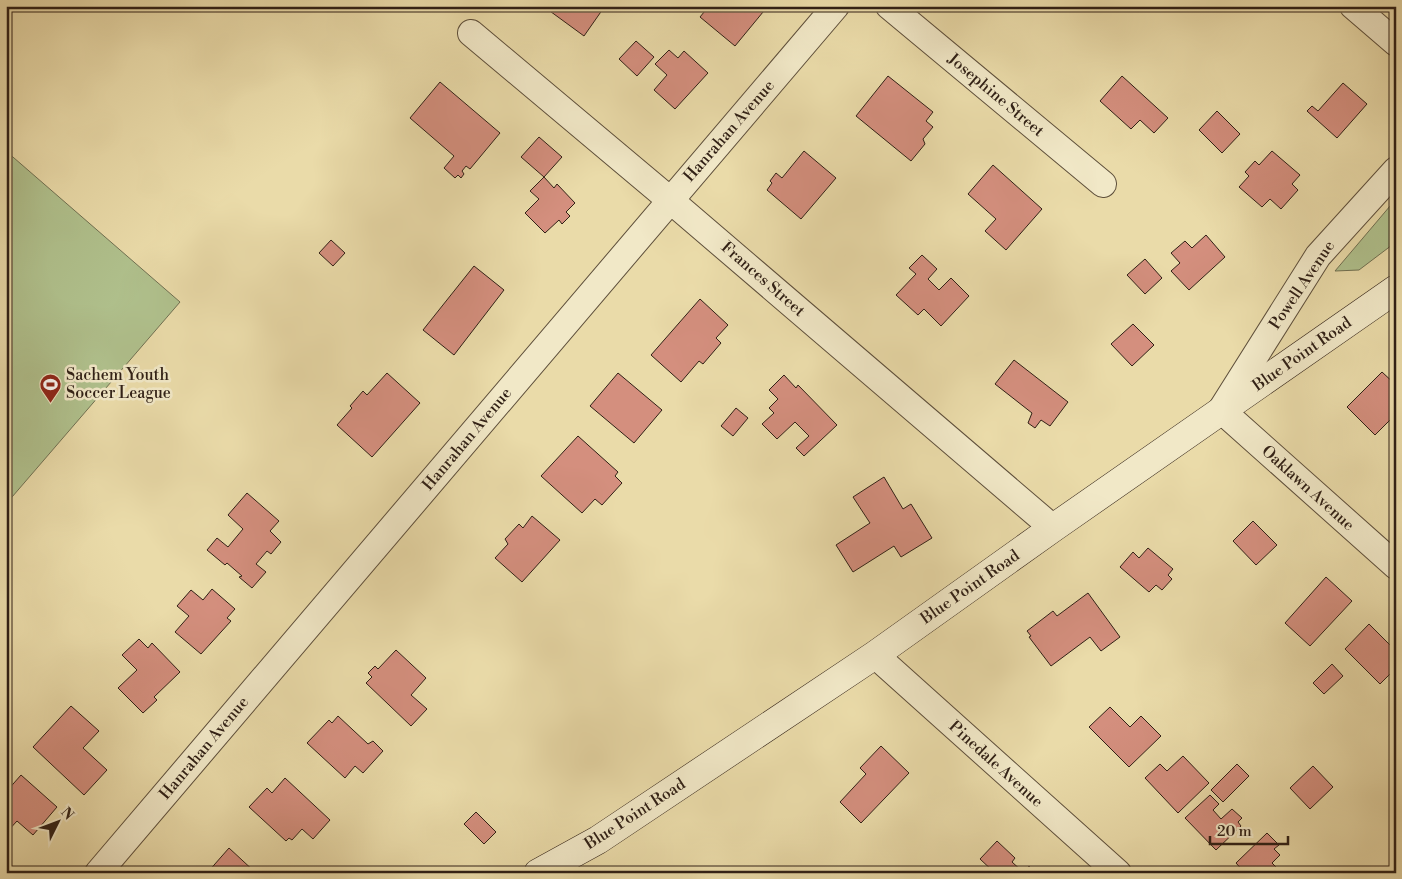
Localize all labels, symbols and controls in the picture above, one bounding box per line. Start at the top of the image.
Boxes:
street label: Josephine Street [943,48,1048,141]
street label: Hanrahan Avenue [679,76,779,186]
street label: Frances Street [717,237,809,321]
street label: Powell Avenue [1265,237,1339,333]
street label: Blue Point Road [1248,312,1355,396]
place label: Sachem Youth Soccer League [66,365,171,403]
sports icon: Sachem Youth Soccer League [38,372,62,403]
street label: Hanrahan Avenue [418,383,516,495]
street label: Oaklawn Avenue [1257,441,1359,535]
street label: Blue Point Road [916,545,1023,629]
street label: Hanrahan Avenue [155,692,253,804]
street label: Pinedale Avenue [945,716,1047,812]
street label: Blue Point Road [580,774,689,855]
north arrow [32,796,82,846]
text: N [57,804,77,824]
scale bar [1210,814,1287,846]
text: 20 m [1217,822,1252,841]

